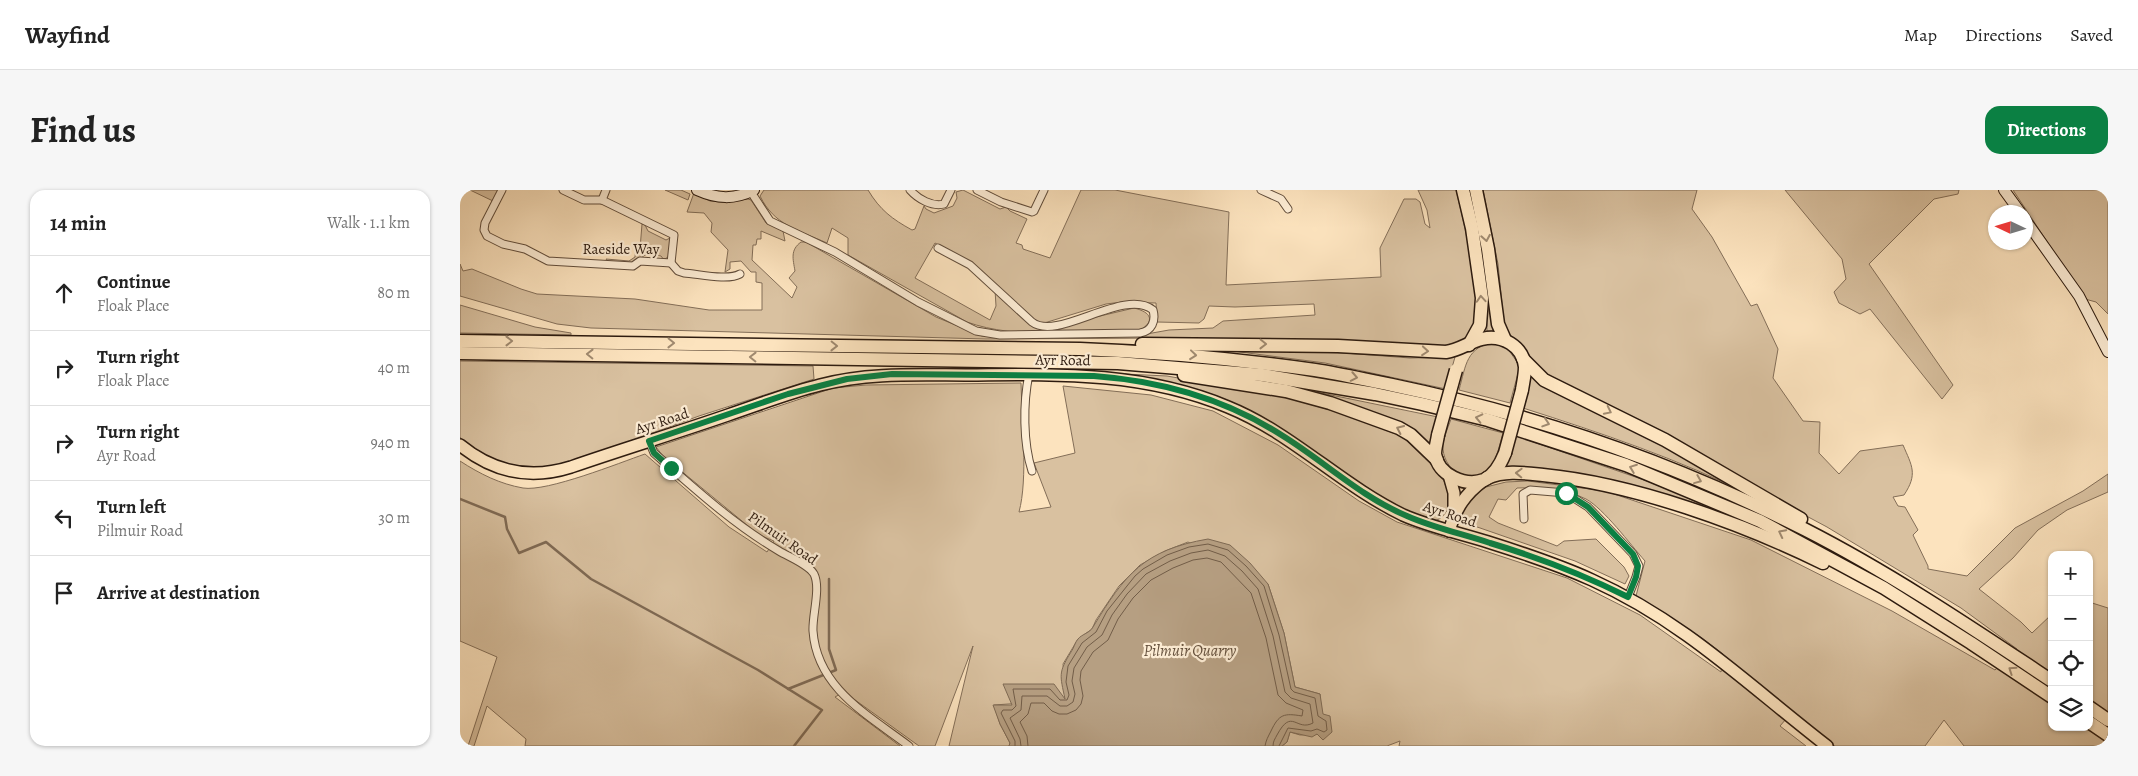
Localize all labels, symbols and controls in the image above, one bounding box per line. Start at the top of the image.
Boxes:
text: Wayfind [25,19,110,51]
text: Map [1904,23,1937,47]
text: Directions [1965,23,2042,47]
text: Saved [2070,23,2113,47]
text: Find us [30,106,136,154]
button: Directions [1985,106,2108,154]
north arrow [1988,205,2033,250]
text: 14 min [50,209,107,237]
text: Walk · 1.1 km [327,212,410,234]
one-way arrow [1481,233,1491,242]
street label: Raeside Way [583,239,660,259]
text: Continue [97,269,171,295]
icon: ahead [50,279,78,307]
text: 80 m [377,282,410,304]
text: Floak Place [97,295,170,317]
one-way arrow [1476,295,1487,303]
one-way arrow [505,336,513,346]
one-way arrow [667,338,675,349]
one-way arrow [1259,339,1267,350]
one-way arrow [830,341,838,351]
text: Turn right [97,344,179,370]
one-way arrow [1422,345,1430,356]
one-way arrow [586,349,594,359]
one-way arrow [1189,349,1197,360]
street label: Ayr Road [1034,350,1092,370]
one-way arrow [748,352,756,362]
icon: right [50,354,78,382]
text: 40 m [378,357,410,379]
text: Floak Place [97,370,170,392]
one-way arrow [1349,372,1358,382]
street label: Ayr Road [632,403,692,439]
one-way arrow [1603,405,1612,415]
one-way arrow [1474,413,1483,424]
one-way arrow [1541,418,1549,428]
text: Turn right [97,419,179,445]
one-way arrow [1396,425,1405,436]
icon: right [50,429,78,457]
text: 940 m [370,432,410,454]
text: Ayr Road [97,445,156,467]
route end [660,457,683,480]
one-way arrow [1629,464,1638,474]
one-way arrow [1515,468,1522,478]
one-way arrow [1693,474,1702,484]
route start [1555,482,1578,505]
text: Turn left [97,494,166,520]
street label: Ayr Road [1420,496,1480,532]
icon: left [50,504,78,532]
text: 30 m [378,507,410,529]
street label: Pilmuir Road [744,507,823,570]
text: Pilmuir Road [97,520,183,542]
one-way arrow [1778,528,1787,539]
map controls [2048,551,2093,731]
button: + [2048,551,2093,596]
icon: arrive [50,579,78,607]
text: Arrive at destination [97,580,260,606]
button: − [2048,596,2093,641]
water label: Pilmuir Quarry [1144,640,1236,662]
button: locate [2048,641,2093,686]
one-way arrow [2008,667,2017,676]
button: layers [2048,686,2093,731]

